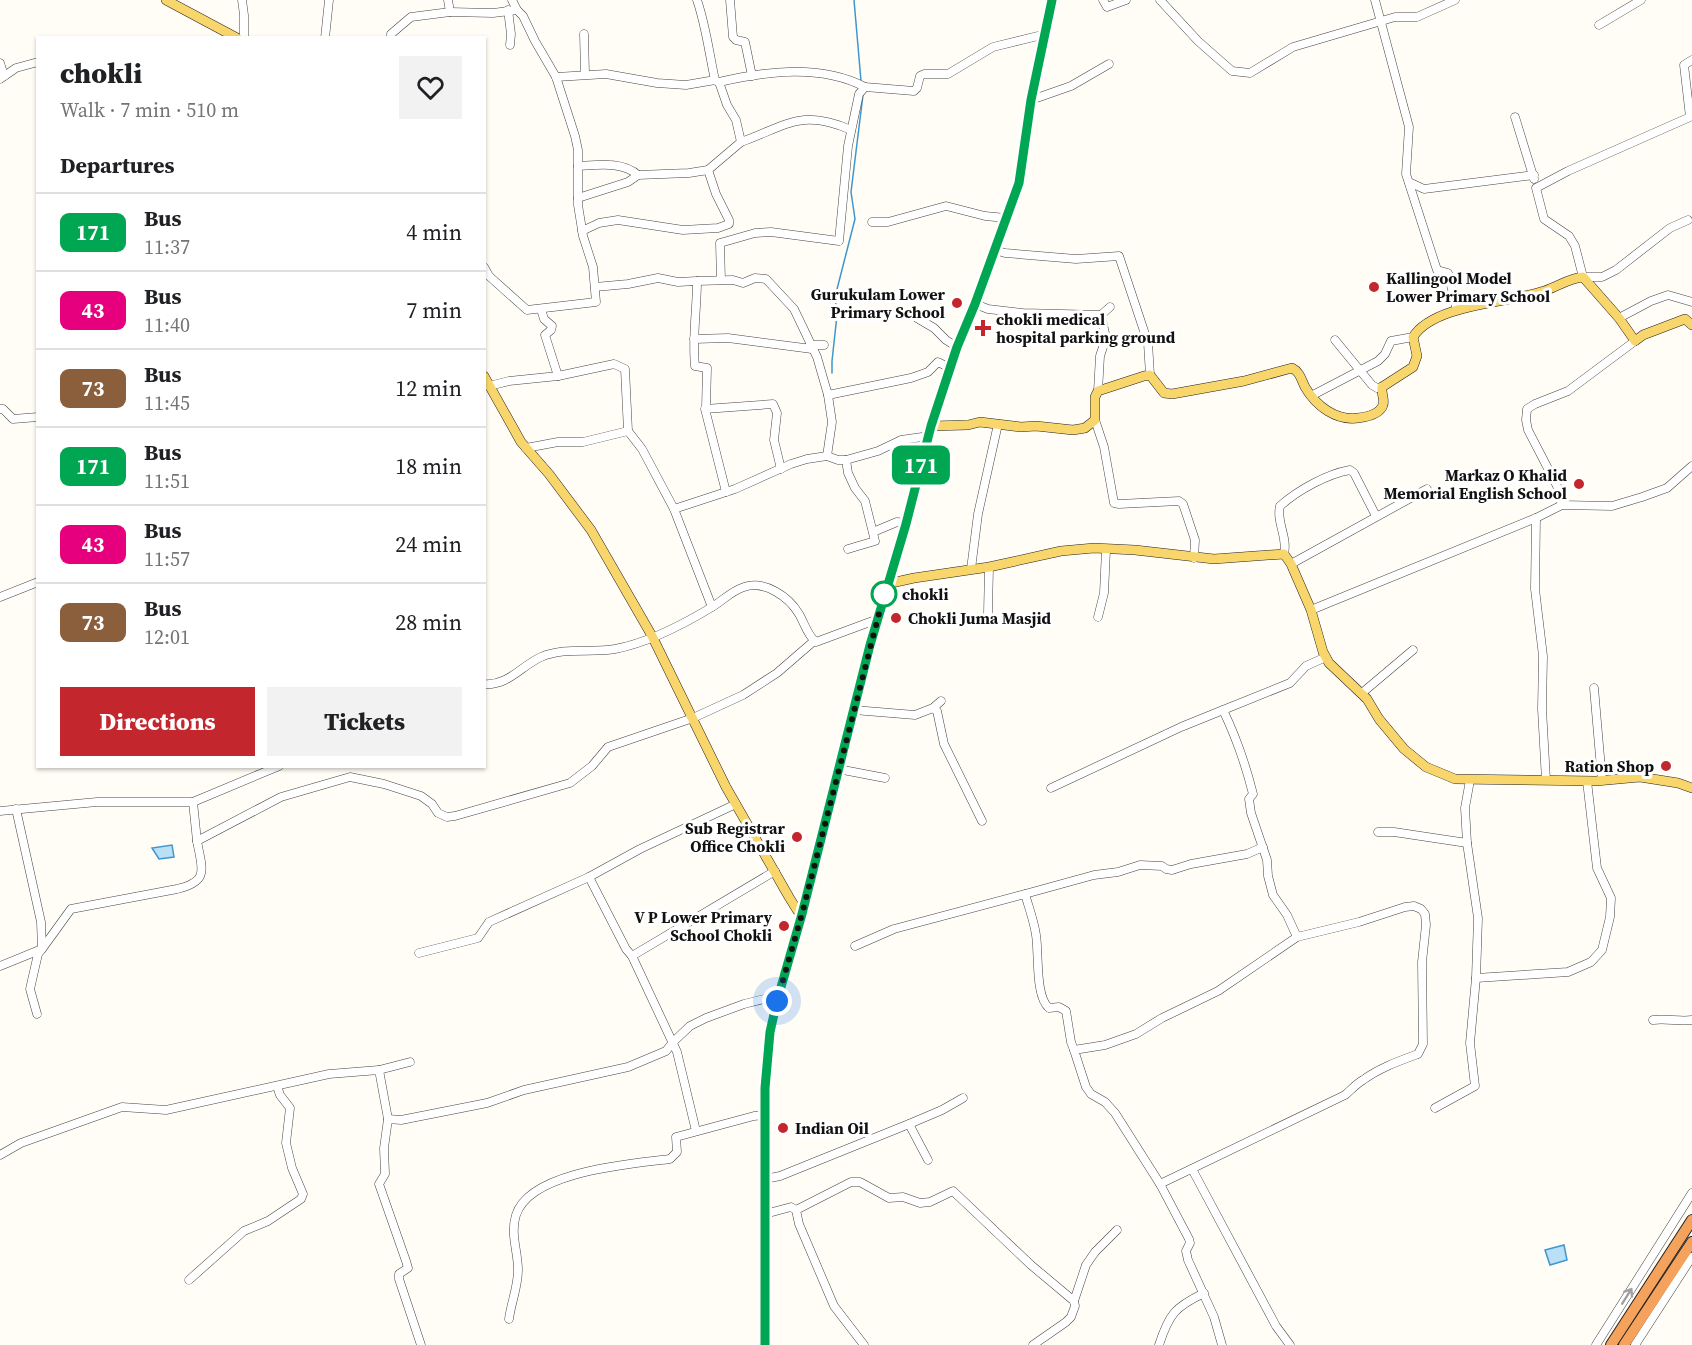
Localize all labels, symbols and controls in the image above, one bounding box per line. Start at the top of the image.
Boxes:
text: chokli [60,54,142,92]
button: heart [399,56,462,119]
text: Walk · 7 min · 510 m [60,96,239,124]
text: Departures [60,150,174,180]
text: Bus [144,203,181,233]
text: 4 min [406,217,462,247]
text: 171 [76,218,110,247]
text: 11:37 [144,233,190,261]
place label: Kallingool Model Lower Primary School [1386,267,1550,307]
marker: Kallingool Model Lower Primary School [1367,280,1381,294]
text: Bus [144,281,181,311]
place label: Gurukulam Lower Primary School [811,283,946,323]
text: 7 min [406,295,462,325]
text: 43 [82,296,104,325]
marker: Gurukulam Lower Primary School [950,296,964,310]
place label: chokli medical hospital parking ground [996,308,1176,348]
text: 11:40 [144,311,190,339]
marker: chokli medical hospital parking ground [974,319,992,337]
text: Bus [144,359,181,389]
text: 12 min [395,373,462,403]
text: 73 [82,374,104,403]
text: 11:45 [144,389,190,417]
text: Bus [144,437,181,467]
line badge: 171 [886,446,956,484]
text: 18 min [395,451,462,481]
text: 171 [904,451,938,480]
text: 171 [76,452,110,481]
place label: Markaz O Khalid Memorial English School [1383,464,1567,504]
text: 11:51 [144,467,190,495]
marker: Markaz O Khalid Memorial English School [1572,477,1586,491]
text: Bus [144,515,181,545]
text: 24 min [395,529,462,559]
text: 43 [82,530,104,559]
text: 11:57 [144,545,190,573]
marker: chokli [871,581,897,607]
place label: chokli [902,583,948,605]
text: Bus [144,593,181,623]
text: 28 min [395,607,462,637]
place label: Chokli Juma Masjid [908,607,1052,629]
text: 73 [82,608,104,637]
marker: Chokli Juma Masjid [889,611,903,625]
text: 12:01 [144,623,190,651]
button: Directions [60,687,255,756]
button: Tickets [267,687,462,756]
place label: Ration Shop [1564,755,1654,777]
marker: Ration Shop [1659,759,1673,773]
place label: Sub Registrar Office Chokli [685,817,786,857]
marker: Sub Registrar Office Chokli [790,830,804,844]
place label: V P Lower Primary School Chokli [634,906,772,946]
marker: V P Lower Primary School Chokli [777,919,791,933]
your location [762,986,792,1016]
place label: Indian Oil [795,1117,869,1139]
marker: Indian Oil [776,1121,790,1135]
one-way arrow [1621,1287,1634,1304]

